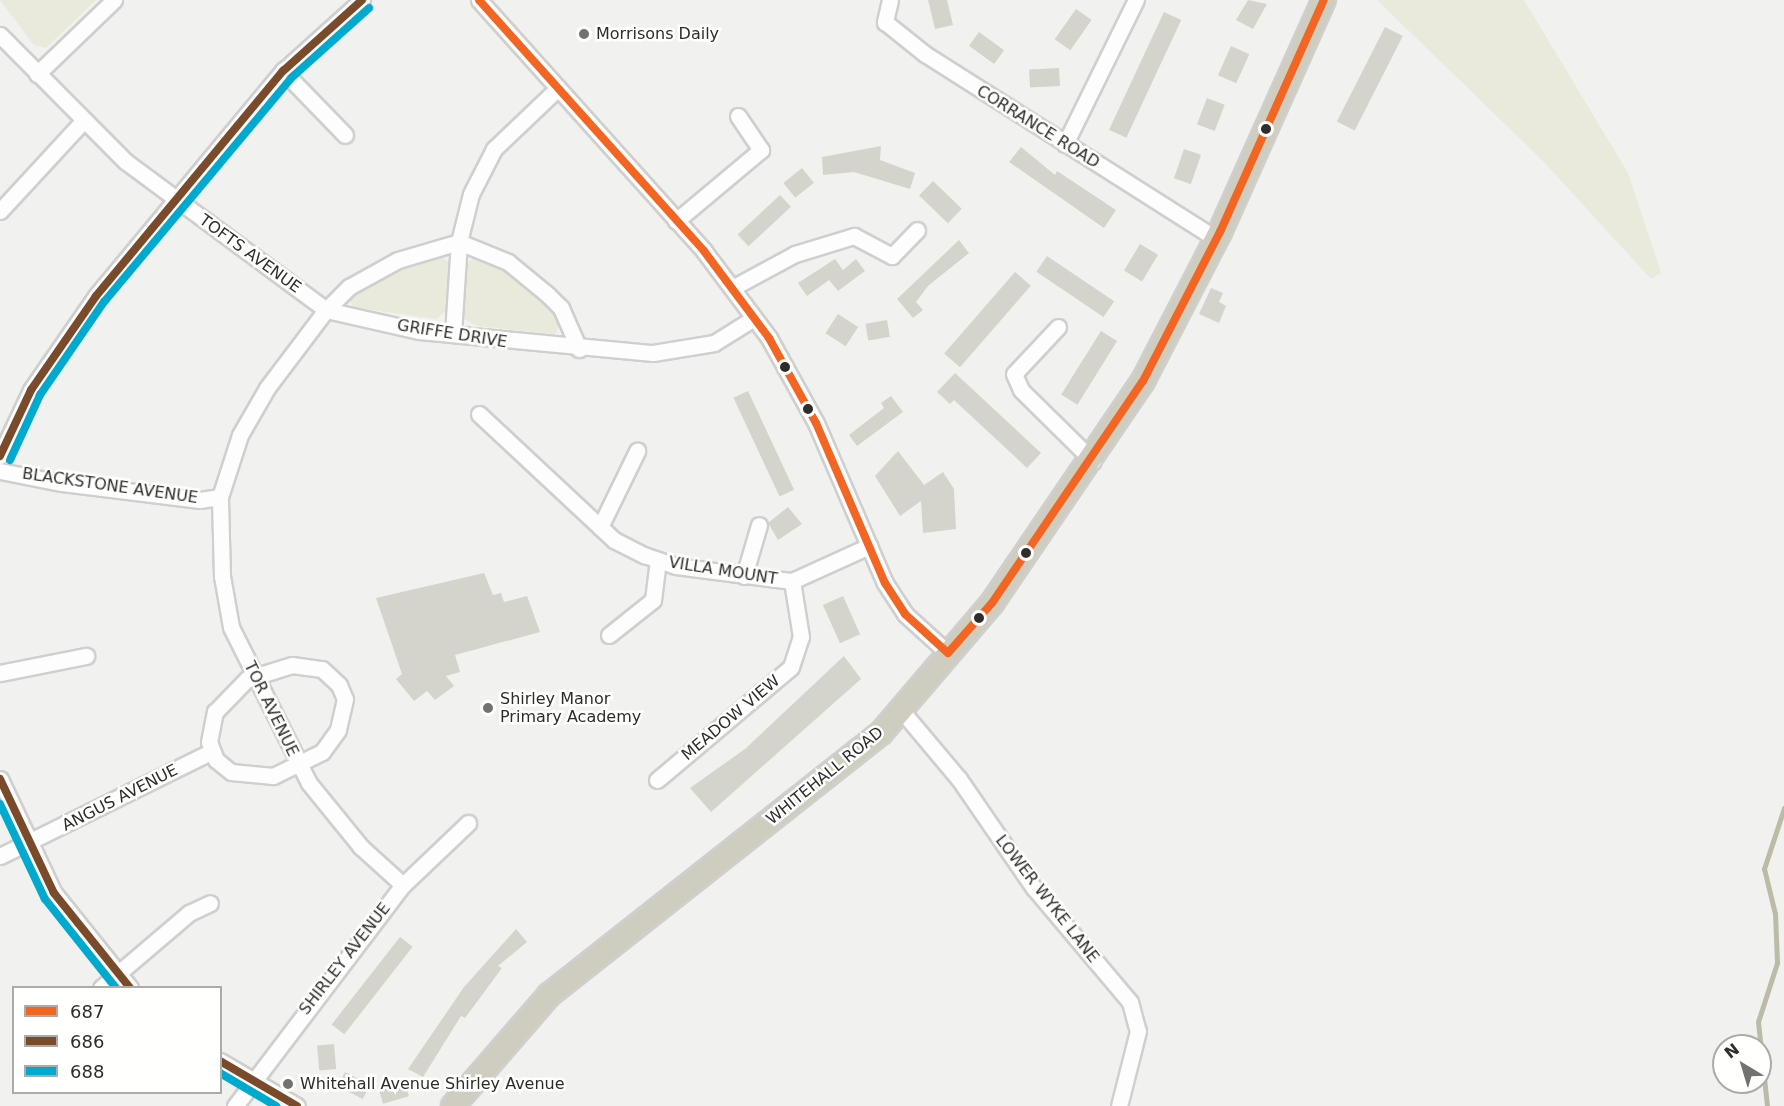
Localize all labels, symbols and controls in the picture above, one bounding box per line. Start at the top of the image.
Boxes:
place label: Morrisons Daily [596,24,719,44]
marker: Morrisons Daily [577,27,591,41]
street label: CORRANCE ROAD [973,81,1103,173]
unlabelled marker [1260,123,1272,135]
street label: TOFTS AVENUE [195,211,305,297]
street label: GRIFFE DRIVE [396,316,508,352]
unlabelled marker [779,361,791,373]
unlabelled marker [802,403,814,415]
street label: BLACKSTONE AVENUE [21,464,199,508]
unlabelled marker [1020,547,1032,559]
street label: VILLA MOUNT [667,553,779,589]
unlabelled marker [973,612,985,624]
street label: TOR AVENUE [240,658,302,760]
street label: MEADOW VIEW [678,671,784,765]
place label: Shirley Manor Primary Academy [500,689,641,727]
marker: Shirley Manor Primary Academy [481,701,495,715]
street label: WHITEHALL ROAD [763,723,887,829]
street label: ANGUS AVENUE [59,761,181,835]
street label: LOWER WYKE LANE [991,831,1103,967]
street label: SHIRLEY AVENUE [295,899,395,1019]
legend [12,986,222,1094]
text: 687 [70,1001,104,1022]
text: 686 [70,1031,104,1052]
north arrow [1712,1034,1772,1094]
text: N [1721,1039,1743,1063]
text: 688 [70,1061,104,1082]
place label: Whitehall Avenue Shirley Avenue [300,1074,565,1094]
marker: Whitehall Avenue Shirley Avenue [281,1077,295,1091]

